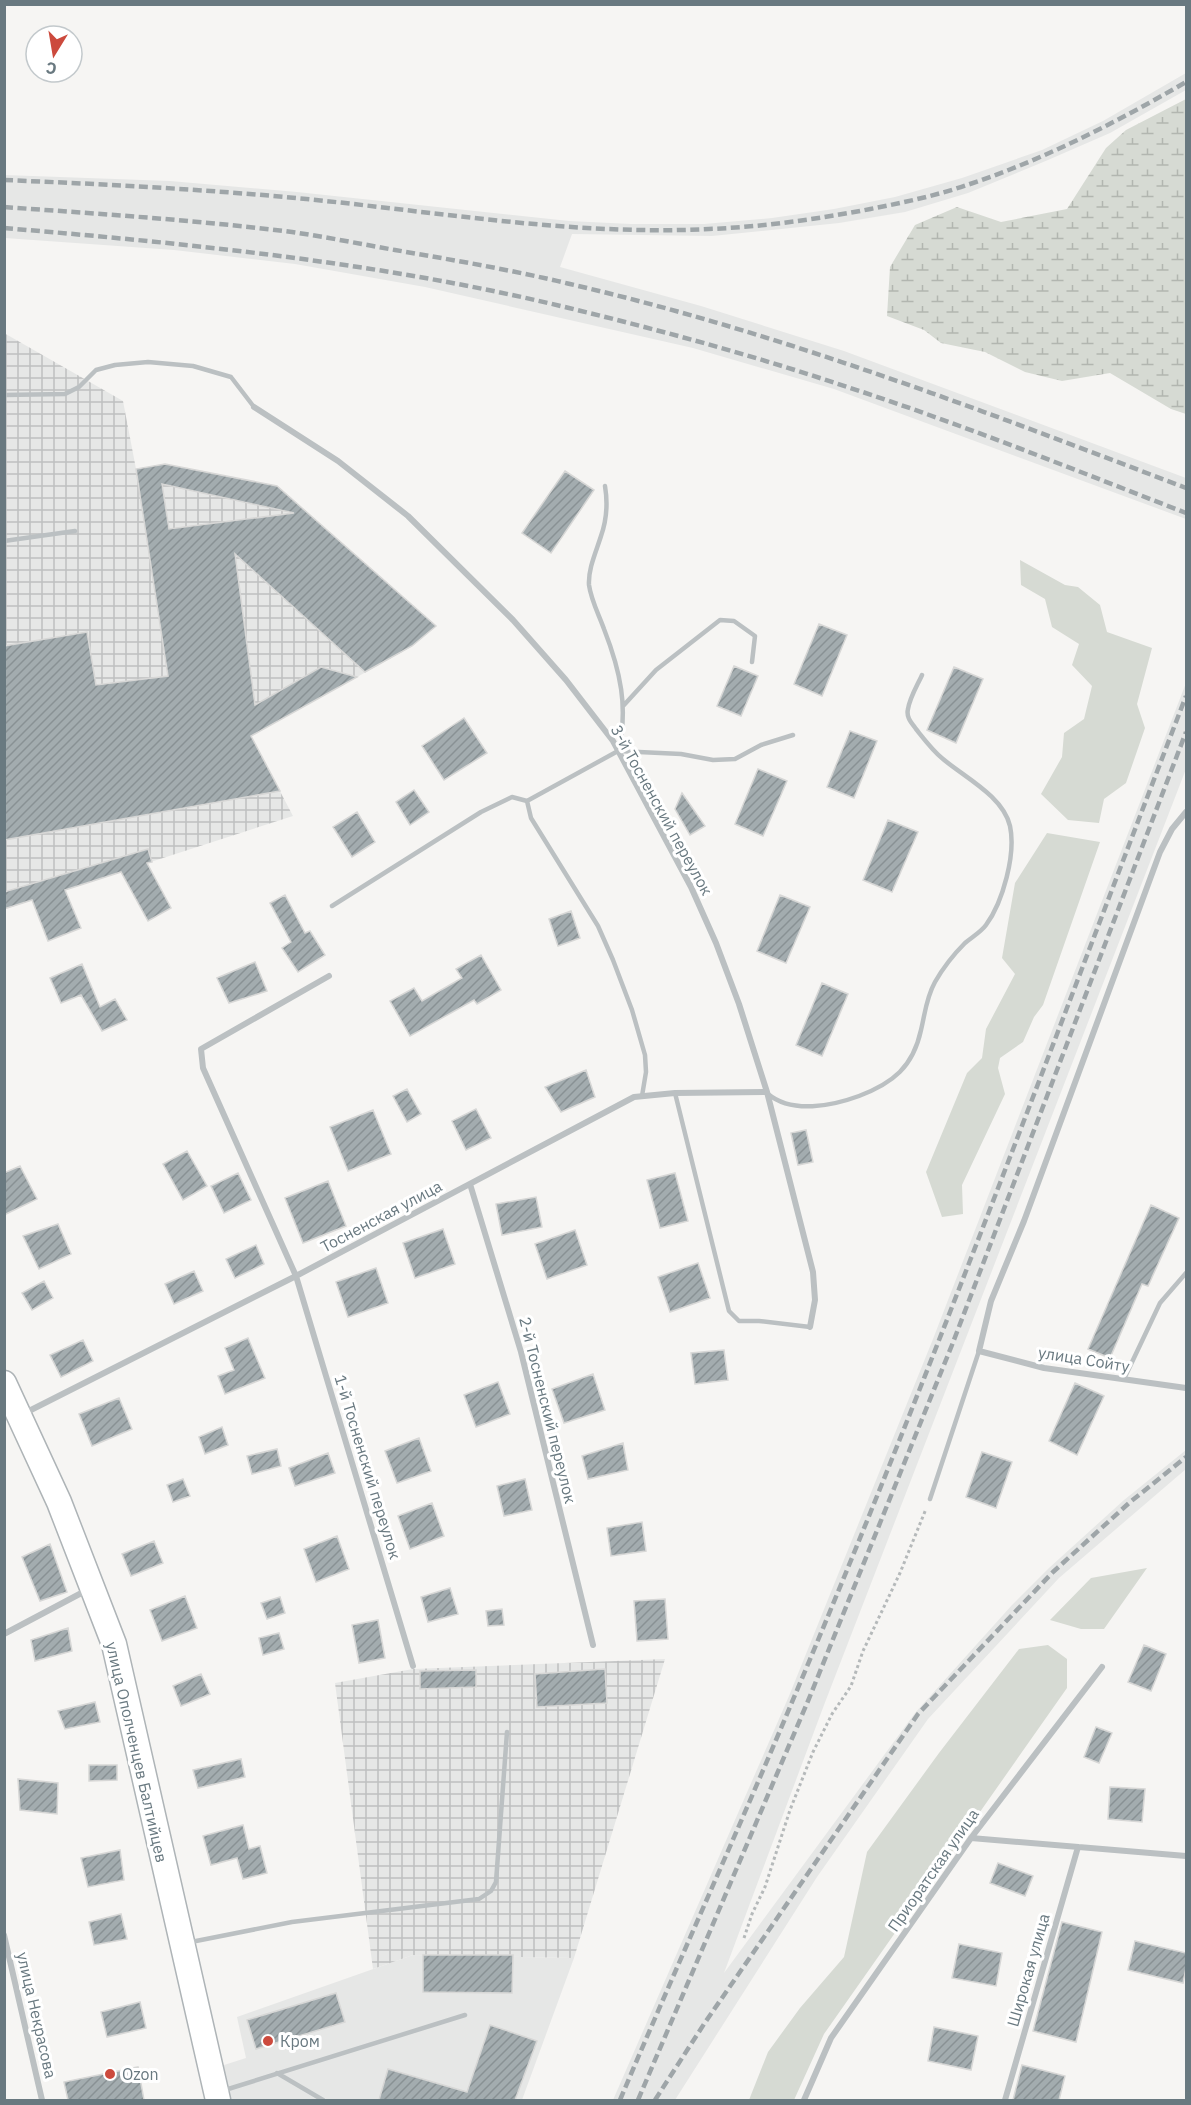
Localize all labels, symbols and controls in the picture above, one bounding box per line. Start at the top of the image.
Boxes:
north arrow [24,24,84,84]
text: С [44,58,58,80]
street label: 3-й Тосненский переулок [607,721,717,899]
street label: Тосненская улица [317,1175,446,1256]
street label: 2-й Тосненский переулок [515,1315,581,1506]
street label: улица Сойту [1037,1342,1131,1376]
street label: 1-й Тосненский переулок [330,1372,406,1562]
street label: улица Ополченцев Балтийцев [102,1640,172,1864]
street label: Приоратская улица [883,1804,983,1935]
street label: Широкая улица [1002,1911,1054,2029]
street label: улица Некрасова [13,1950,61,2081]
place label: Кром [280,2031,320,2051]
marker: Кром [261,2034,275,2048]
place label: Ozon [122,2064,159,2084]
marker: Ozon [103,2067,117,2081]

